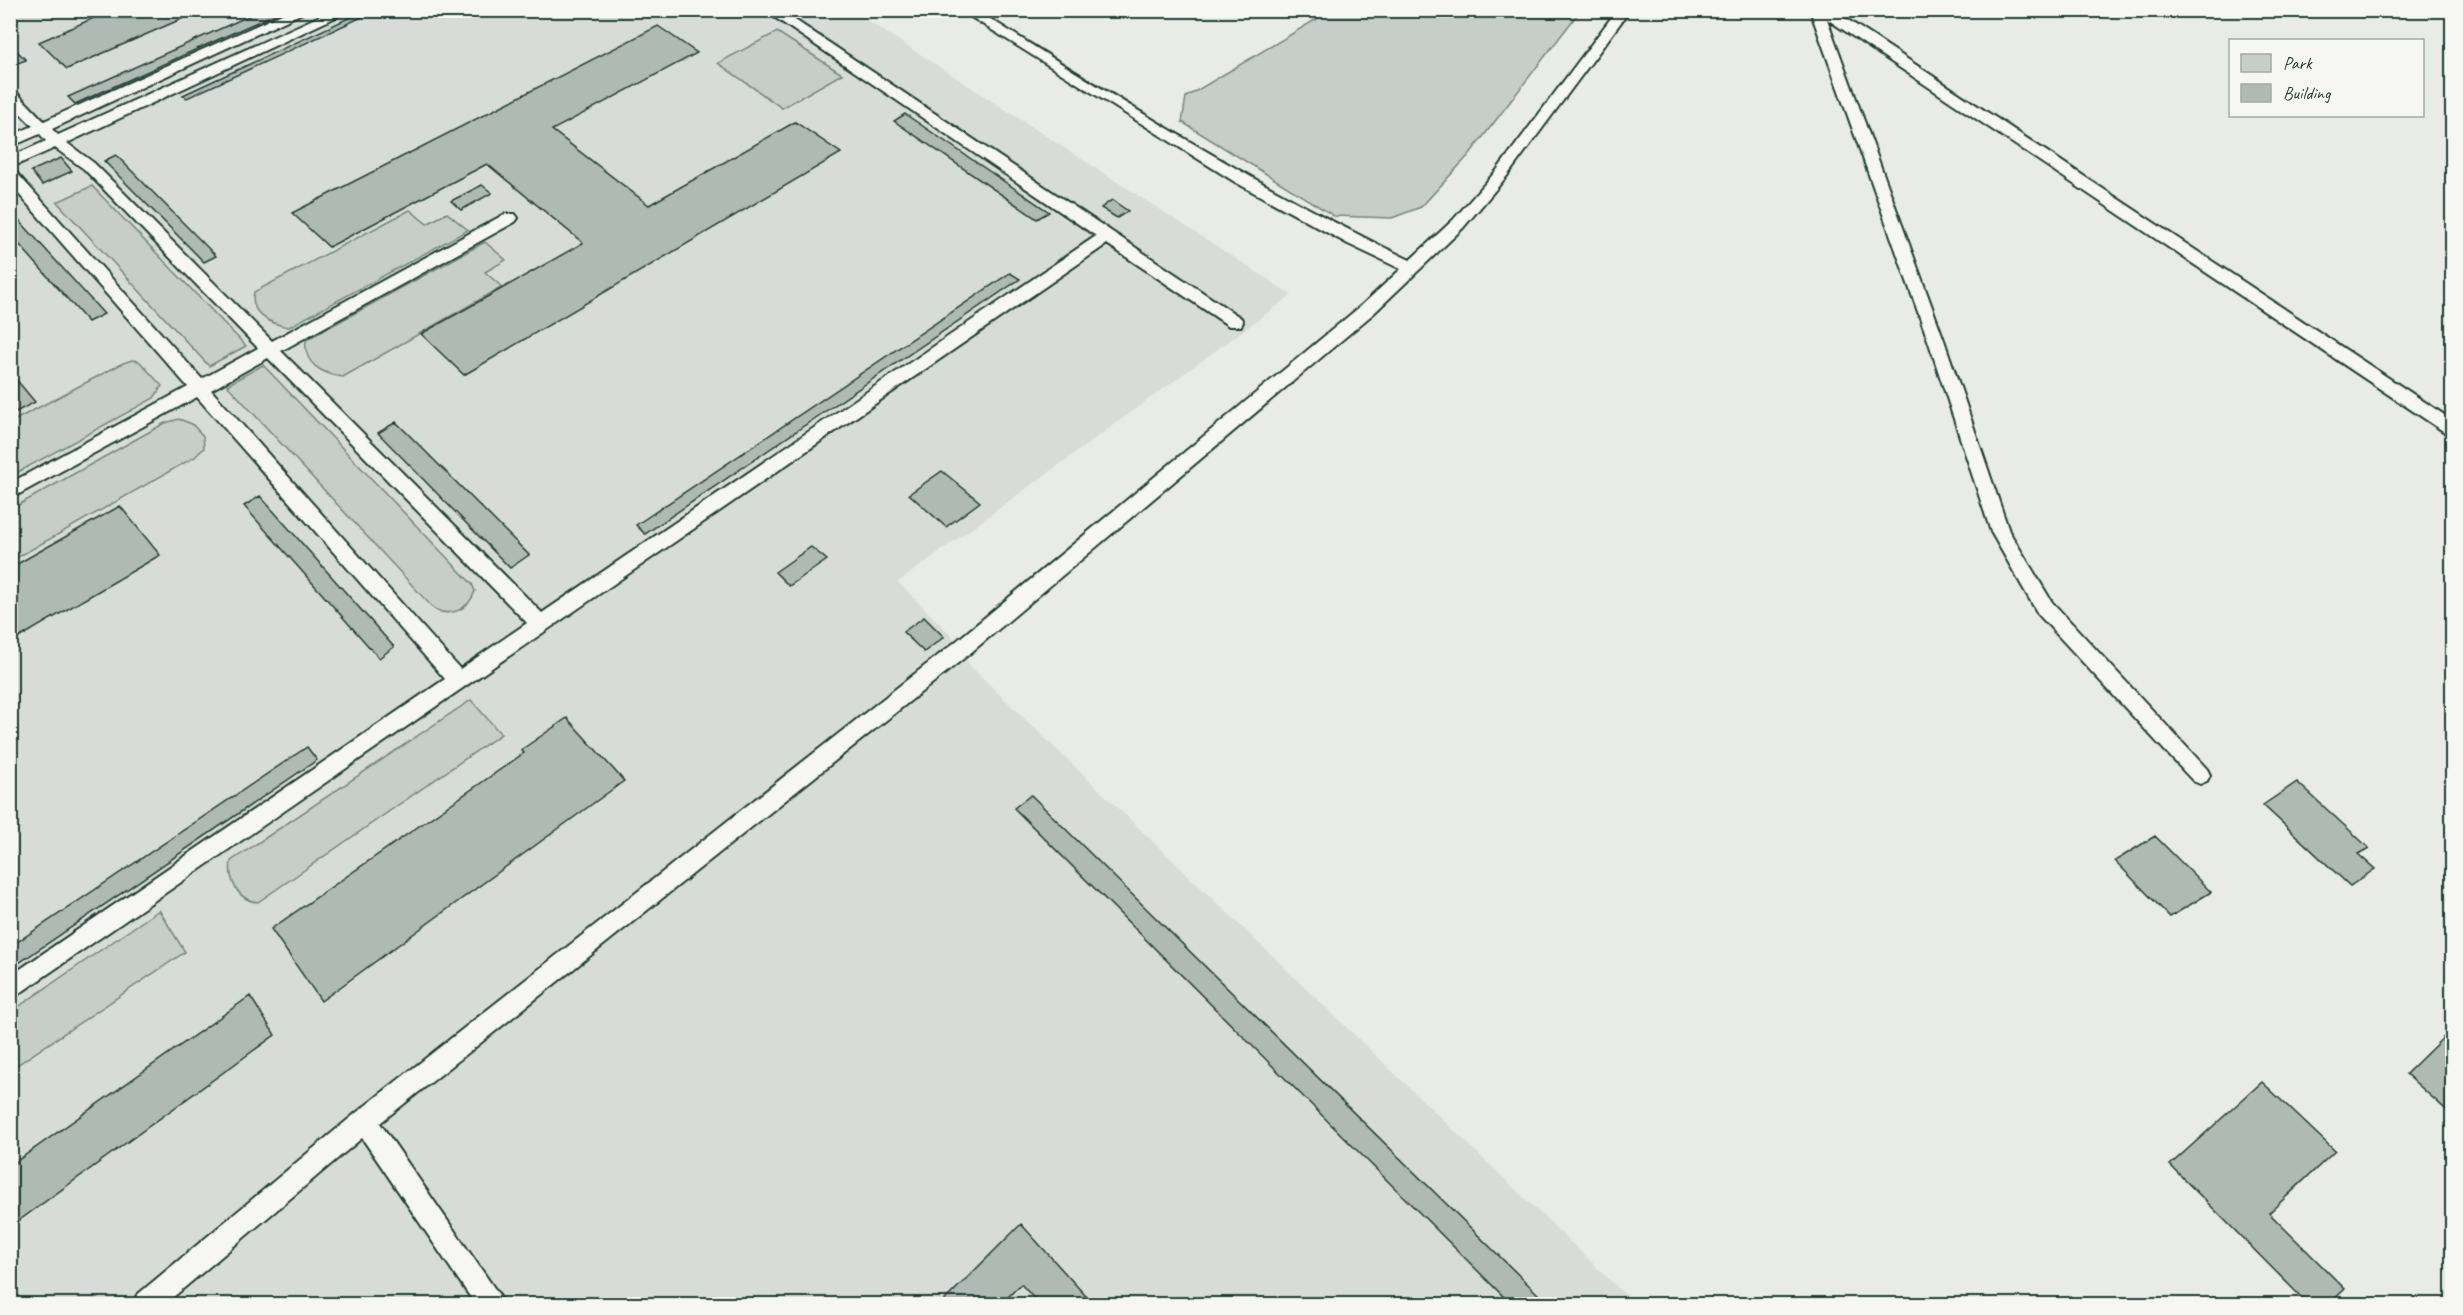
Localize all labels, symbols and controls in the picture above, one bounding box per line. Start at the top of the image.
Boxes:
legend [2229,39,2424,117]
text: Park [2283,52,2313,74]
text: Building [2283,82,2332,104]

